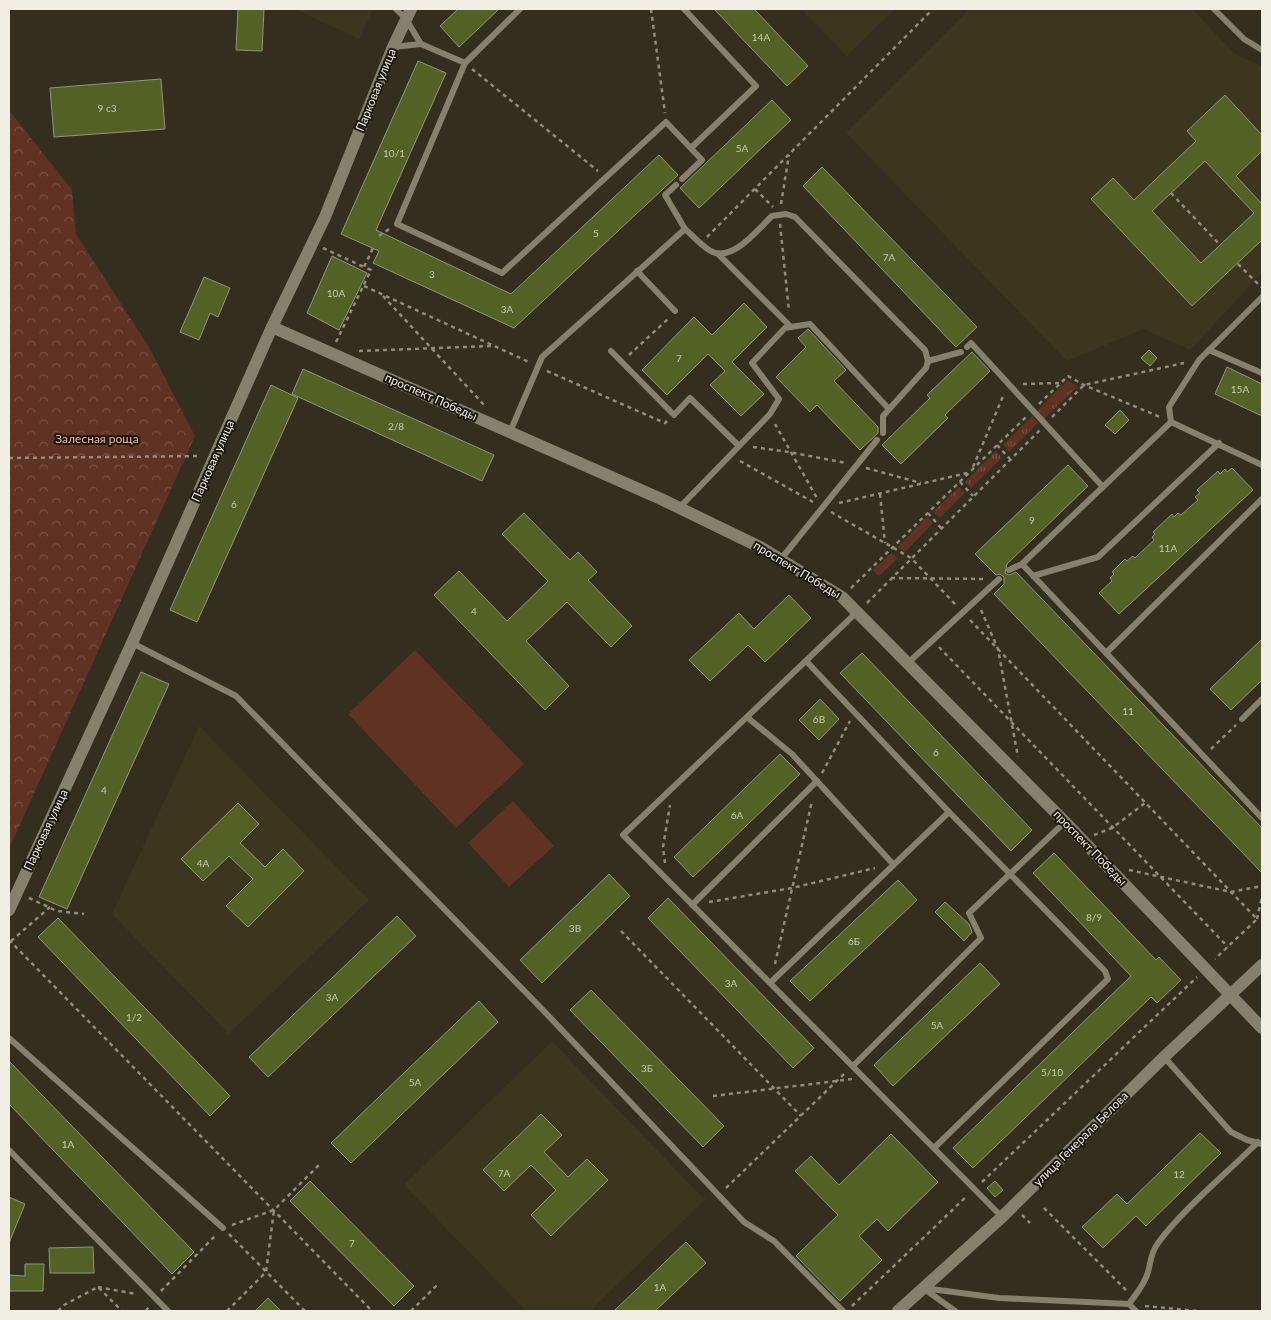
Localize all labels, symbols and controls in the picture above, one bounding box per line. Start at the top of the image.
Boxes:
house number: 14А [752,31,770,43]
street label: Парковая улица [352,46,399,133]
house number: 9 с3 [98,102,117,114]
house number: 5А [736,142,749,154]
house number: 10/1 [383,147,405,159]
house number: 5 [593,227,599,239]
house number: 7А [883,251,896,263]
house number: 3 [429,268,435,280]
house number: 10А [327,287,345,299]
house number: 3А [501,303,514,315]
house number: 7 [676,352,682,364]
street label: проспект Победы [383,370,480,424]
house number: 15А [1231,383,1249,395]
street label: Парковая улица [188,418,237,504]
house number: 2/8 [388,420,404,432]
park label: Залесная роща [55,431,139,446]
house number: 6 [231,498,237,510]
house number: 9 [1029,514,1035,526]
street label: проспект Победы [751,538,844,602]
house number: 11А [1159,542,1177,554]
house number: 4 [471,605,477,617]
house number: 11 [1122,705,1134,717]
house number: 6В [813,713,825,725]
house number: 6 [933,746,939,758]
house number: 4 [101,784,107,796]
street label: Парковая улица [20,787,71,873]
street label: проспект Победы [1050,807,1130,889]
house number: 6А [731,809,744,821]
house number: 4А [197,857,210,869]
house number: 8/9 [1086,911,1102,923]
house number: 3В [569,922,581,934]
house number: 6Б [848,935,860,947]
house number: 3А [725,977,738,989]
house number: 3А [326,991,339,1003]
house number: 1/2 [126,1011,142,1023]
house number: 5А [931,1019,944,1031]
house number: 3Б [641,1062,653,1074]
house number: 5/10 [1041,1066,1063,1078]
house number: 5А [409,1076,422,1088]
street label: улица Генерала Белова [1030,1088,1131,1189]
house number: 1А [62,1138,75,1150]
house number: 7А [498,1167,511,1179]
house number: 12 [1173,1168,1185,1180]
house number: 7 [349,1237,355,1249]
house number: 1А [654,1281,667,1293]

